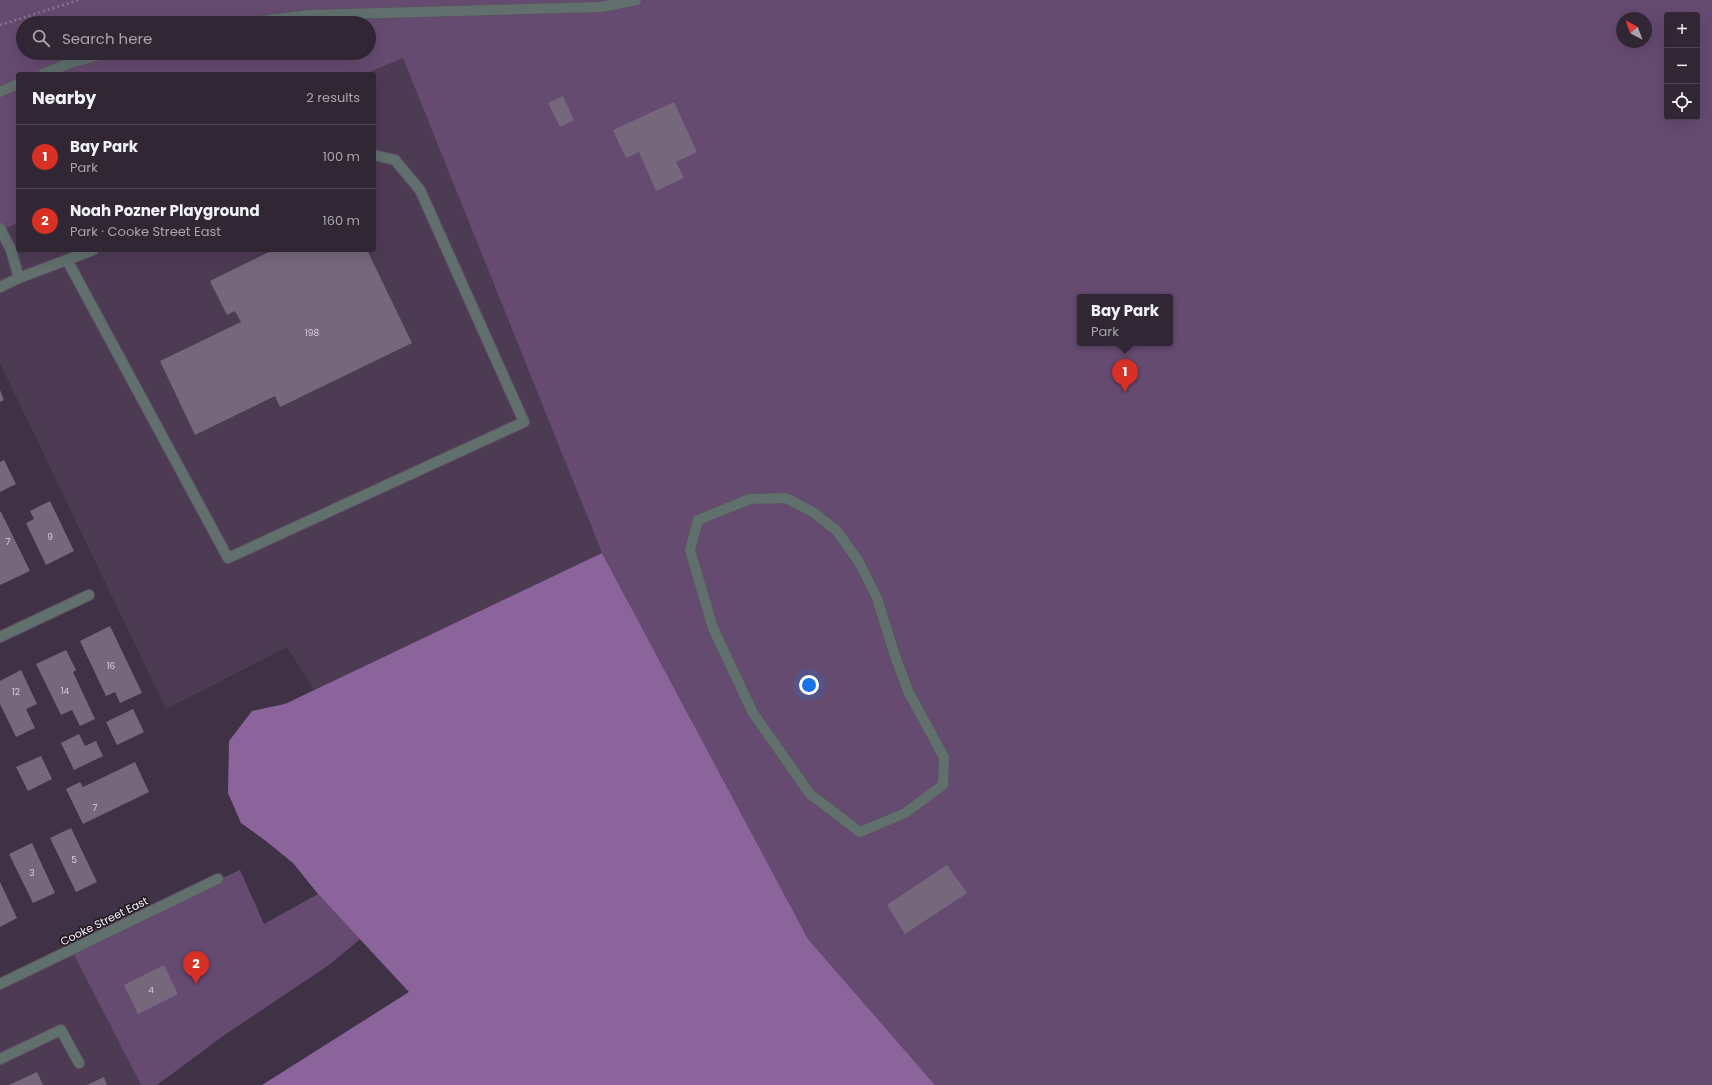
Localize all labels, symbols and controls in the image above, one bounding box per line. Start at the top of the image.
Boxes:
north arrow [1616,12,1652,48]
map controls [1664,12,1700,120]
button: + [1664,12,1700,48]
search box [16,16,376,60]
icon: search [30,27,52,49]
text: Search here [62,28,152,49]
button: − [1664,48,1700,84]
button: locate [1664,84,1700,120]
text: Nearby [32,86,96,110]
text: 2 results [306,88,360,107]
text: Bay Park [70,136,138,157]
text: 1 [43,147,47,166]
text: 100 m [323,147,360,166]
text: Park [70,158,98,177]
text: Noah Pozner Playground [70,200,260,221]
text: 2 [41,211,49,230]
text: 160 m [323,211,360,230]
text: Park · Cooke Street East [70,222,221,241]
popup [1077,294,1173,346]
text: Bay Park [1091,300,1159,321]
text: Park [1091,322,1119,341]
house number: 198 [305,327,319,339]
pin: 1 [1112,359,1138,392]
house number: 9 [47,531,53,543]
house number: 7 [6,536,11,548]
house number: 16 [107,660,116,672]
your location [799,675,819,695]
house number: 14 [61,685,70,697]
house number: 12 [12,686,20,698]
house number: 7 [93,802,98,814]
house number: 5 [71,854,77,866]
house number: 3 [29,867,35,879]
street label: Cooke Street East [57,893,151,949]
pin: 2 [183,951,209,984]
house number: 4 [148,984,154,996]

